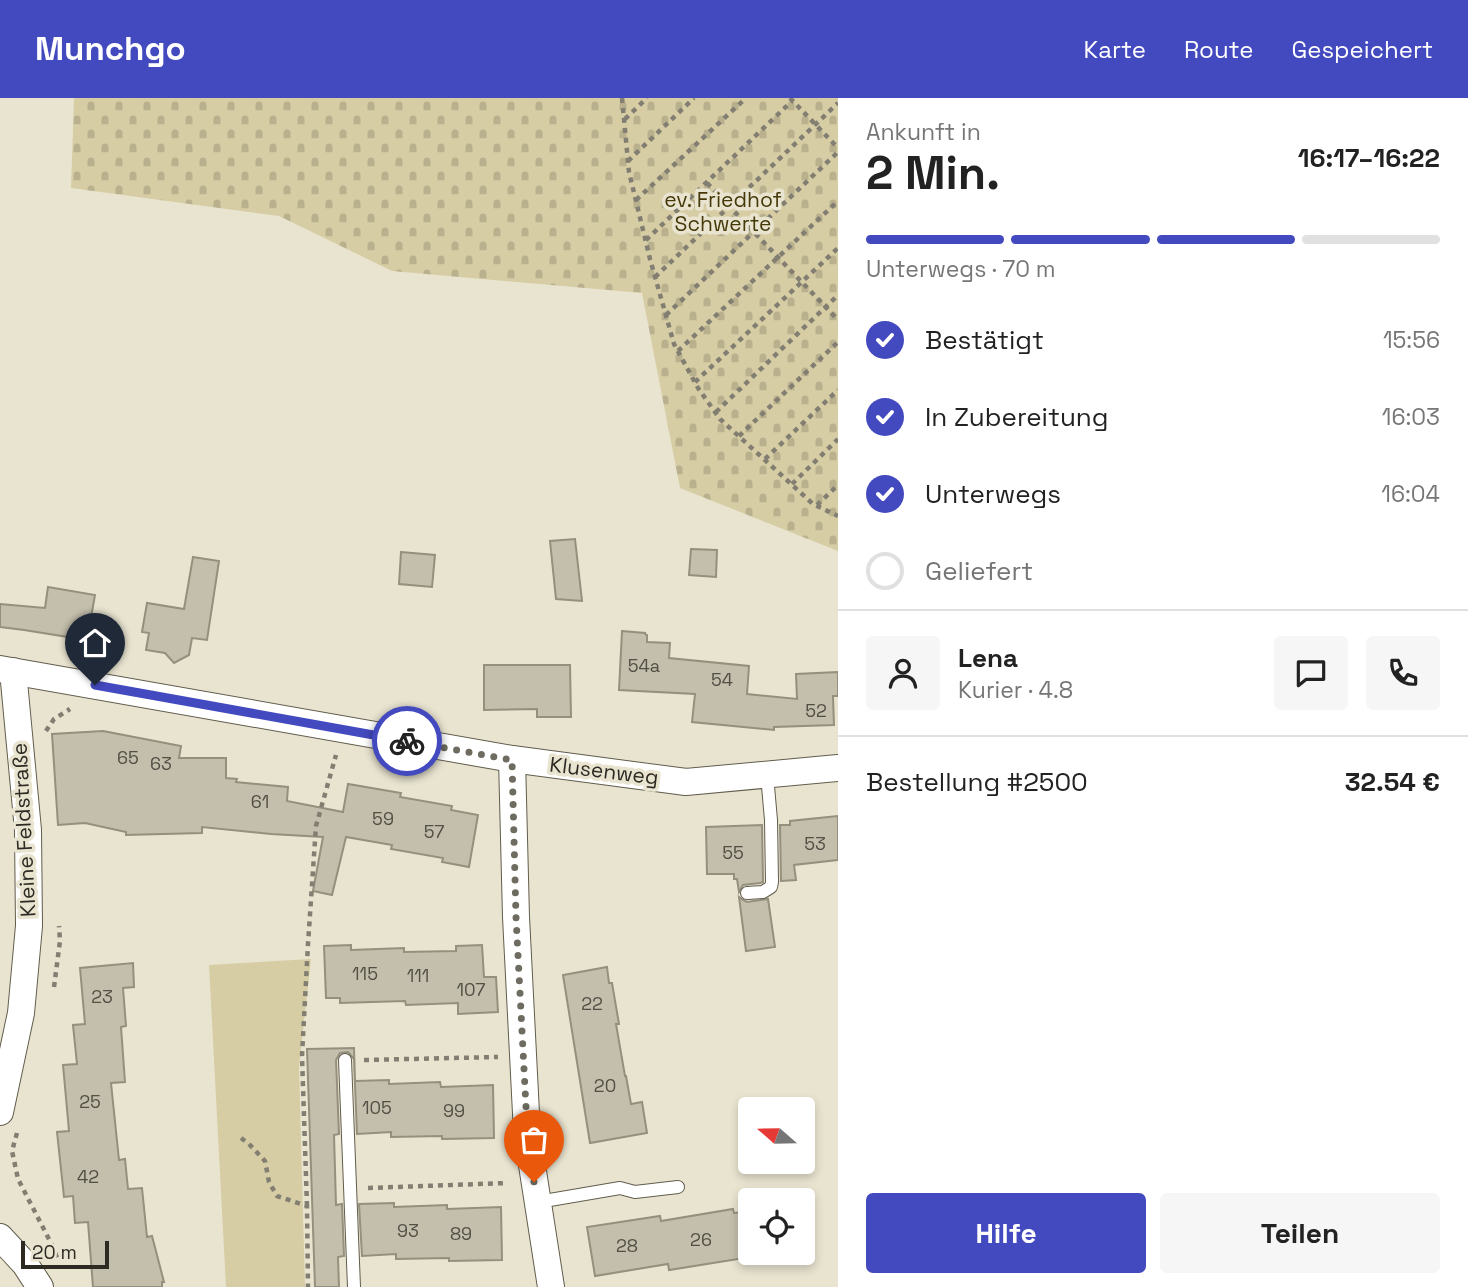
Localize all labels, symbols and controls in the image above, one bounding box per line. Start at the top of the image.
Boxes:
text: Munchgo [35,28,186,70]
text: Karte [1084,34,1146,65]
text: Route [1184,34,1253,65]
text: Gespeichert [1291,34,1433,65]
text: Ankunft in [866,117,981,147]
text: 16:17–16:22 [1298,141,1440,175]
text: 2 Min. [866,144,1000,202]
park label: ev. Friedhof Schwerte [664,186,782,237]
text: Unterwegs · 70 m [866,254,1056,284]
icon: check [866,321,904,359]
text: Bestätigt [925,323,1044,357]
text: 15:56 [1383,325,1440,355]
icon: check [866,398,904,436]
text: In Zubereitung [925,400,1109,434]
text: 16:03 [1382,402,1440,432]
icon: check [866,475,904,513]
text: Unterwegs [925,477,1061,511]
text: 16:04 [1381,479,1440,509]
text: Geliefert [925,554,1033,588]
pin [65,613,125,685]
icon: home [76,624,114,662]
button: person [866,636,940,710]
button: chat [1274,636,1348,710]
button: phone [1366,636,1440,710]
text: Lena [958,641,1018,675]
house number: 54a [628,654,660,677]
house number: 54 [711,668,733,691]
text: Kurier · 4.8 [958,675,1073,705]
house number: 52 [805,699,827,722]
courier [372,706,442,776]
icon: bike [388,722,426,760]
street label: Kleine Feldstraße [5,742,42,918]
house number: 65 [117,746,139,769]
street label: Klusenweg [548,750,660,791]
house number: 63 [150,752,172,775]
text: Bestellung #2500 [866,765,1088,799]
text: 32.54 € [1345,765,1440,799]
house number: 61 [251,790,269,813]
house number: 59 [372,807,394,830]
house number: 57 [424,820,444,843]
house number: 53 [804,832,826,855]
house number: 55 [722,841,744,864]
house number: 115 [352,962,378,985]
house number: 111 [407,964,429,987]
house number: 107 [457,978,485,1001]
house number: 23 [91,985,113,1008]
house number: 22 [581,992,603,1015]
house number: 20 [594,1074,616,1097]
house number: 25 [79,1090,101,1113]
house number: 105 [362,1096,392,1119]
north arrow [738,1097,816,1174]
map controls [738,1097,815,1265]
house number: 99 [443,1099,465,1122]
pin [504,1110,564,1182]
icon: bag [515,1121,553,1159]
house number: 42 [77,1165,99,1188]
button: locate [738,1188,815,1265]
button: Hilfe [866,1193,1146,1273]
button: Teilen [1160,1193,1440,1273]
house number: 93 [397,1219,419,1242]
house number: 89 [450,1222,472,1245]
house number: 26 [690,1228,712,1251]
house number: 28 [616,1234,638,1257]
scale bar [21,1238,108,1270]
text: 20 m [32,1240,77,1265]

